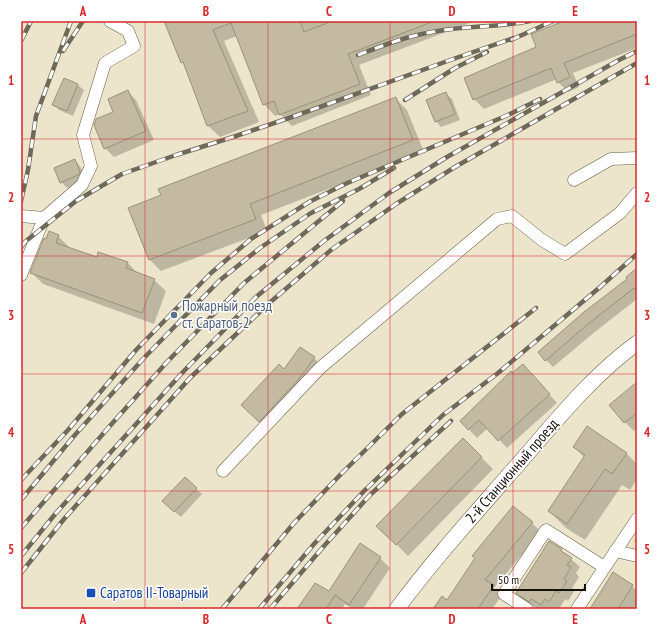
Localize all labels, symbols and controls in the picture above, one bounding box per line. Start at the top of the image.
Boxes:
text: A [79,3,87,20]
text: B [203,3,209,20]
text: C [326,3,332,20]
text: D [449,3,456,20]
text: E [572,3,578,20]
text: 1 [8,72,14,89]
text: 1 [644,72,650,89]
text: 2 [8,189,14,206]
text: 2 [644,189,650,206]
place label: Пожарный поезд ст. Саратов-2 [182,296,273,332]
text: 3 [8,307,14,324]
text: 3 [644,307,650,324]
marker: Пожарный поезд ст. Саратов-2 [169,310,179,320]
street label: 2-й Станционный проезд [461,414,562,527]
text: 4 [8,424,15,441]
text: 4 [644,424,651,441]
text: 5 [8,541,14,558]
text: 5 [644,541,650,558]
scale bar [492,566,585,592]
text: 50 m [498,572,519,587]
place label: Саратов II-Товарный [100,583,208,602]
marker: Саратов II-Товарный [85,587,97,599]
text: A [79,611,87,628]
text: B [203,611,209,628]
text: C [326,611,332,628]
text: D [449,611,456,628]
text: E [572,611,578,628]

